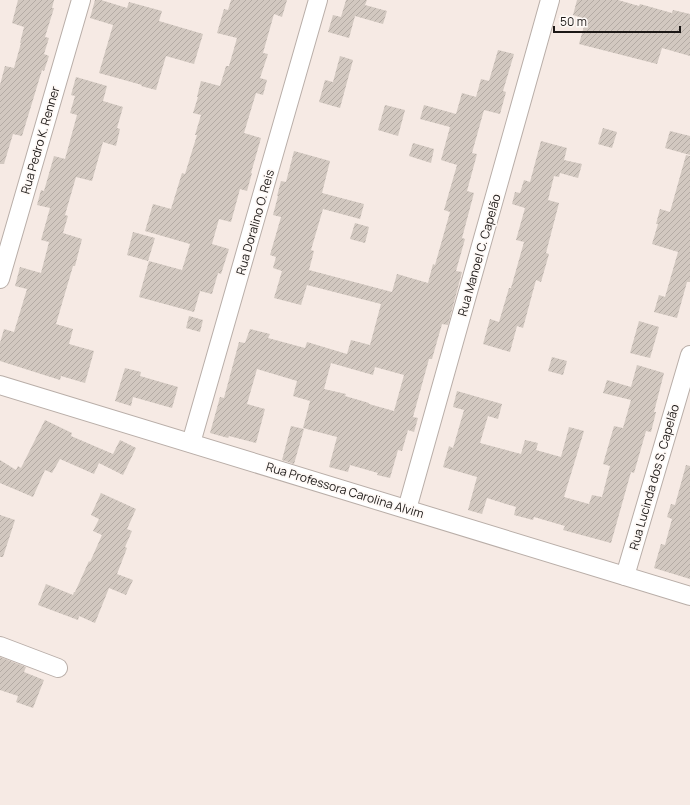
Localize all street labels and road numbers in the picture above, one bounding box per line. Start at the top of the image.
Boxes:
street label: Rua Pedro K. Renner [16,84,64,196]
street label: Rua Doralino O. Reis [232,167,278,277]
street label: Rua Manoel C. Capelão [453,192,505,318]
street label: Rua Lucinda dos S. Capelão [625,402,683,552]
street label: Rua Professora Carolina Alvim [264,458,426,522]

